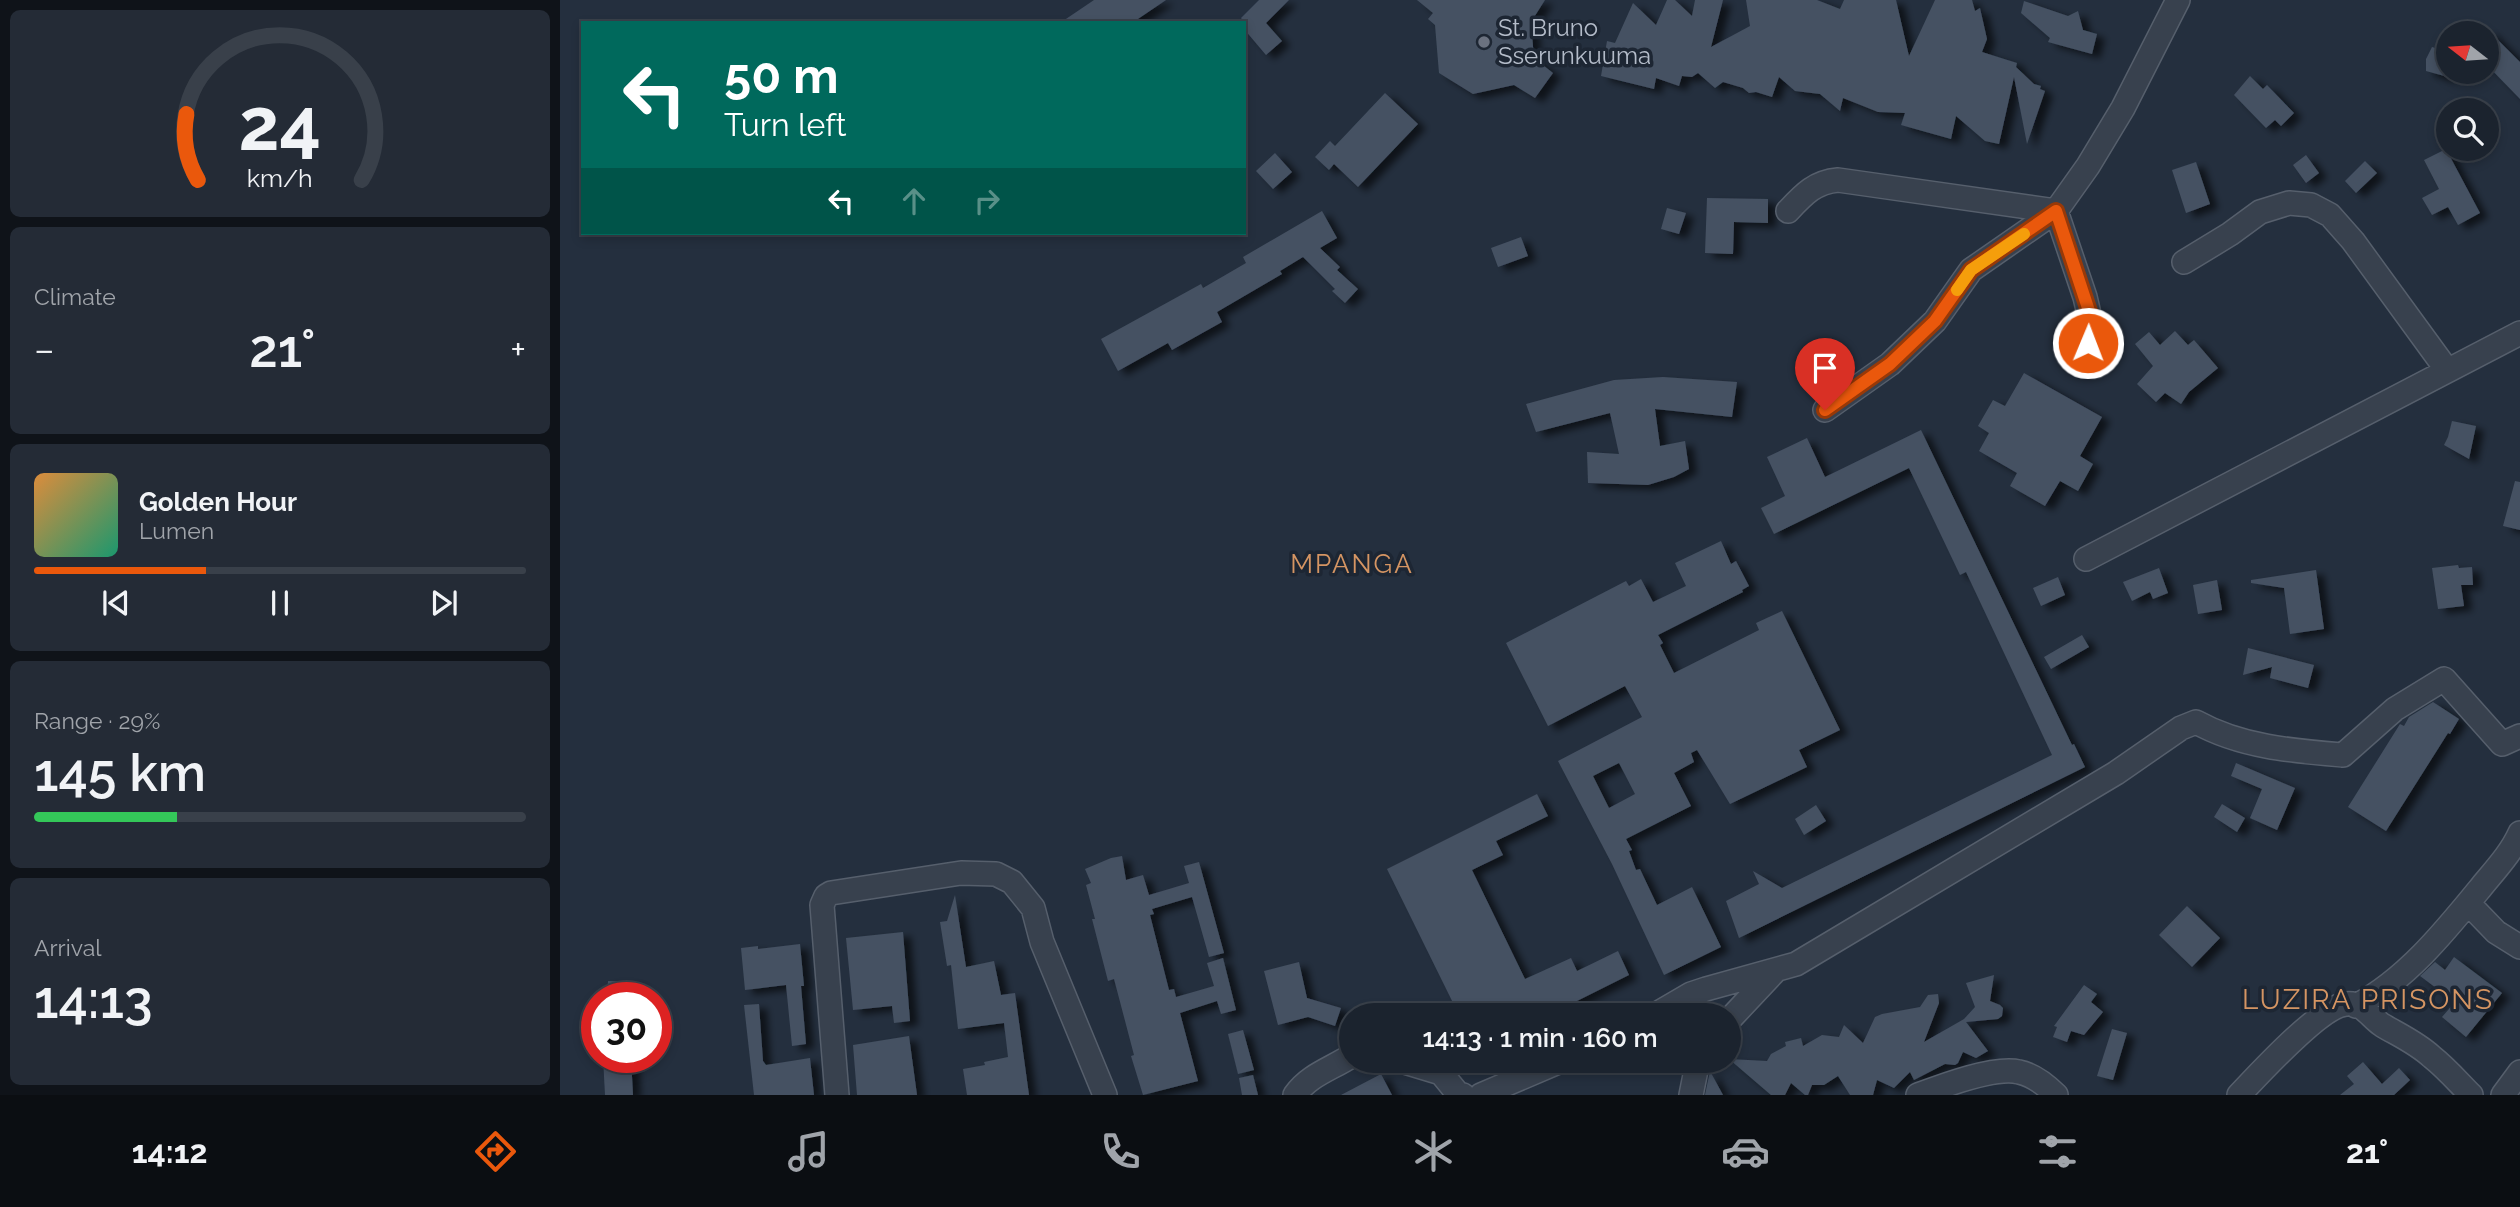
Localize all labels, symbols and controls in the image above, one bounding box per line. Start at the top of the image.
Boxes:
place label: St. Bruno Sserunkuuma [1498,13,1651,70]
north arrow [2436,21,2499,84]
map controls [2436,21,2499,161]
marker: St. Bruno Sserunkuuma [1476,34,1492,50]
text: 50 m [724,47,839,104]
icon: left [609,49,700,140]
text: 24 [239,82,321,167]
button: search [2436,98,2499,161]
text: Turn left [724,106,846,143]
text: km/h [247,162,313,192]
icon: left [822,182,860,220]
icon: ahead [895,182,933,220]
icon: right [968,182,1006,220]
text: Climate [34,283,116,310]
position arrow [2051,306,2125,380]
text: 21° [249,318,316,379]
text: − [34,327,54,372]
text: + [510,327,526,372]
pin [1795,338,1855,410]
icon: arrive [1806,349,1844,387]
text: Golden Hour [139,487,297,517]
text: Lumen [139,517,214,544]
district label: MPANGA [1290,549,1414,579]
icon: previous [97,584,135,622]
icon: pause [261,584,299,622]
icon: next [425,584,463,622]
text: Range · 29% [34,707,160,734]
text: 145 km [34,742,206,803]
text: Arrival [34,934,101,961]
text: 14:13 [34,969,152,1030]
speed limit sign: 30 [581,982,672,1073]
district label: LUZIRA PRISONS [2242,983,2494,1016]
text: 14:13 · 1 min · 160 m [1422,1023,1658,1053]
icon: directions [471,1127,520,1176]
icon: music [784,1127,833,1176]
icon: phone [1096,1127,1145,1176]
icon: climate [1409,1127,1458,1176]
icon: car [1721,1127,1770,1176]
icon: filters [2033,1127,2082,1176]
text: 14:12 [132,1133,208,1170]
text: 21° [2346,1133,2388,1170]

